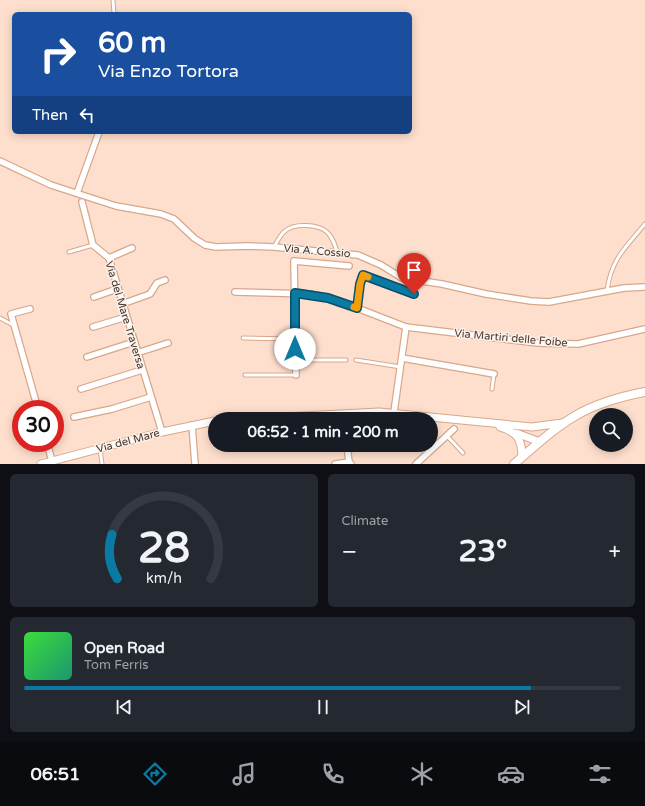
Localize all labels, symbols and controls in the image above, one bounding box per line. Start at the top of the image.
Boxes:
text: 60 m [98,26,166,60]
icon: right [32,28,84,80]
text: Via Enzo Tortora [98,60,239,82]
icon: left [76,104,98,126]
text: Then [32,106,68,124]
street label: Via A. Cossio [283,242,351,260]
pin [397,253,431,294]
icon: arrive [403,259,425,281]
street label: Via del Mare Traversa [102,260,148,370]
street label: Via Martiri delle Foibe [454,327,568,349]
position arrow [274,328,316,370]
speed limit sign: 30 [12,400,64,452]
map controls [589,408,633,452]
button: search [589,408,633,452]
text: 06:52 · 1 min · 200 m [248,423,398,441]
street label: Via del Mare [95,426,161,456]
text: Climate [342,513,388,529]
text: 28 [138,523,190,573]
text: 23° [458,533,507,570]
text: − [342,539,357,565]
text: + [609,539,621,565]
text: km/h [146,569,182,586]
text: Open Road [84,639,165,657]
text: Tom Ferris [84,657,148,673]
icon: previous [113,696,135,718]
icon: pause [312,696,334,718]
icon: next [511,696,533,718]
icon: directions [141,760,169,788]
icon: music [230,760,258,788]
icon: phone [319,760,347,788]
icon: climate [408,760,436,788]
icon: car [497,760,525,788]
icon: filters [586,760,614,788]
text: 06:51 [31,763,80,785]

